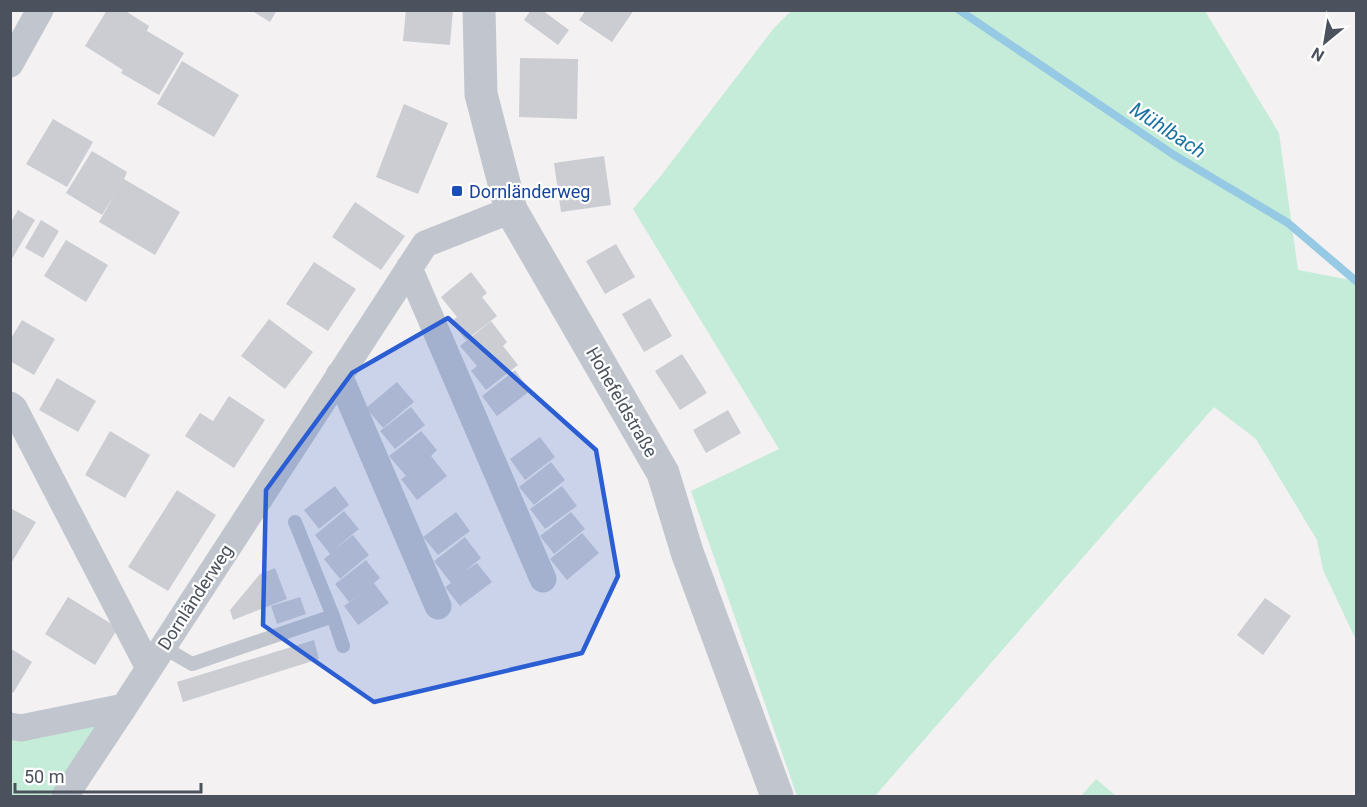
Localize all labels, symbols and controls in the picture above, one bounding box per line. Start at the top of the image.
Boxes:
north arrow [1295,12,1355,72]
text: N [1308,44,1327,66]
water label: Mühlbach [1126,97,1210,163]
place label: Dornländerweg [469,181,590,202]
marker: Dornländerweg [450,184,464,198]
street label: Hohefeldstraße [582,343,662,461]
street label: Dornländerweg [153,540,237,654]
scale bar [15,756,201,794]
text: 50 m [24,766,64,787]

